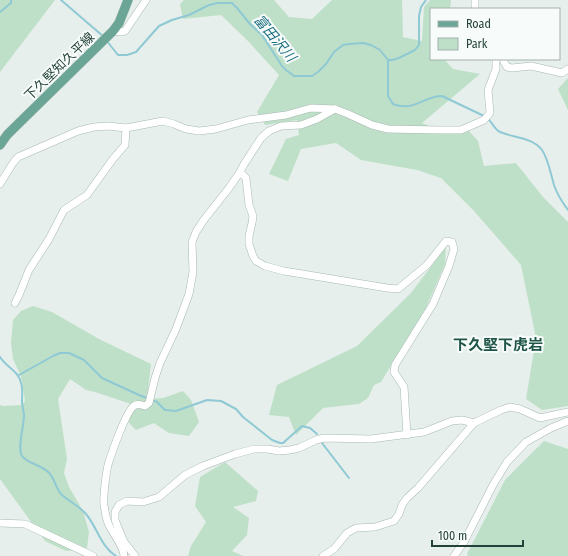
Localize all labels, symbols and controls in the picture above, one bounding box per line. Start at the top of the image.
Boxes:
legend [430,8,560,60]
water label: 富田沢川 [250,11,300,67]
text: Road [466,17,491,31]
street label: 下久堅知久平線 [21,29,97,103]
text: Park [466,37,488,51]
district label: 下久堅下虎岩 [453,336,543,354]
scale bar [432,522,523,548]
text: 100 m [438,529,467,543]

